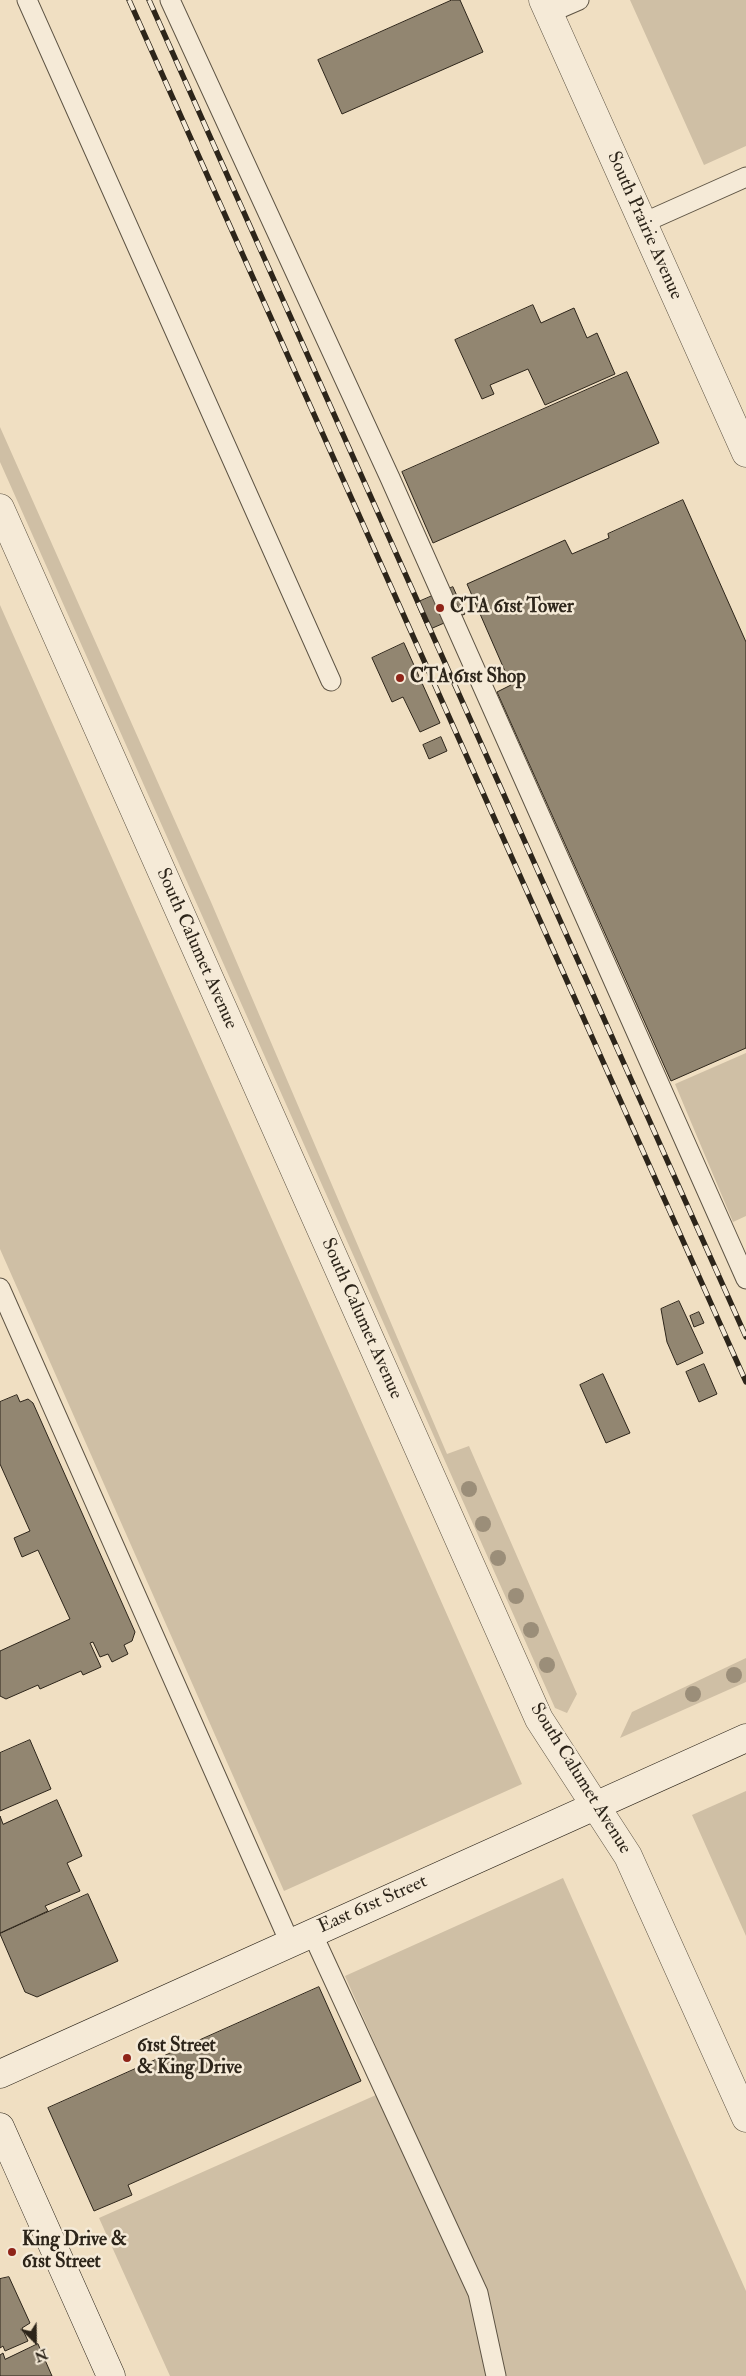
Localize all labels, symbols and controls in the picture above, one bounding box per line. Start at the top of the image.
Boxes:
street label: South Prairie Avenue [601,149,687,303]
place label: CTA 61st Tower [450,597,574,619]
marker: CTA 61st Tower [434,602,446,614]
place label: CTA 61st Shop [410,667,526,689]
marker: CTA 61st Shop [394,672,406,684]
street label: South Calumet Avenue [150,865,242,1033]
street label: South Calumet Avenue [315,1235,407,1403]
street label: South Calumet Avenue [524,1699,636,1859]
street label: East 61st Street [315,1871,431,1939]
place label: 61st Street & King Drive [137,2036,242,2080]
marker: 61st Street & King Drive [121,2052,133,2064]
place label: King Drive & 61st Street [22,2230,127,2274]
marker: King Drive & 61st Street [6,2246,18,2258]
north arrow [10,2316,60,2366]
text: N [32,2345,50,2366]

